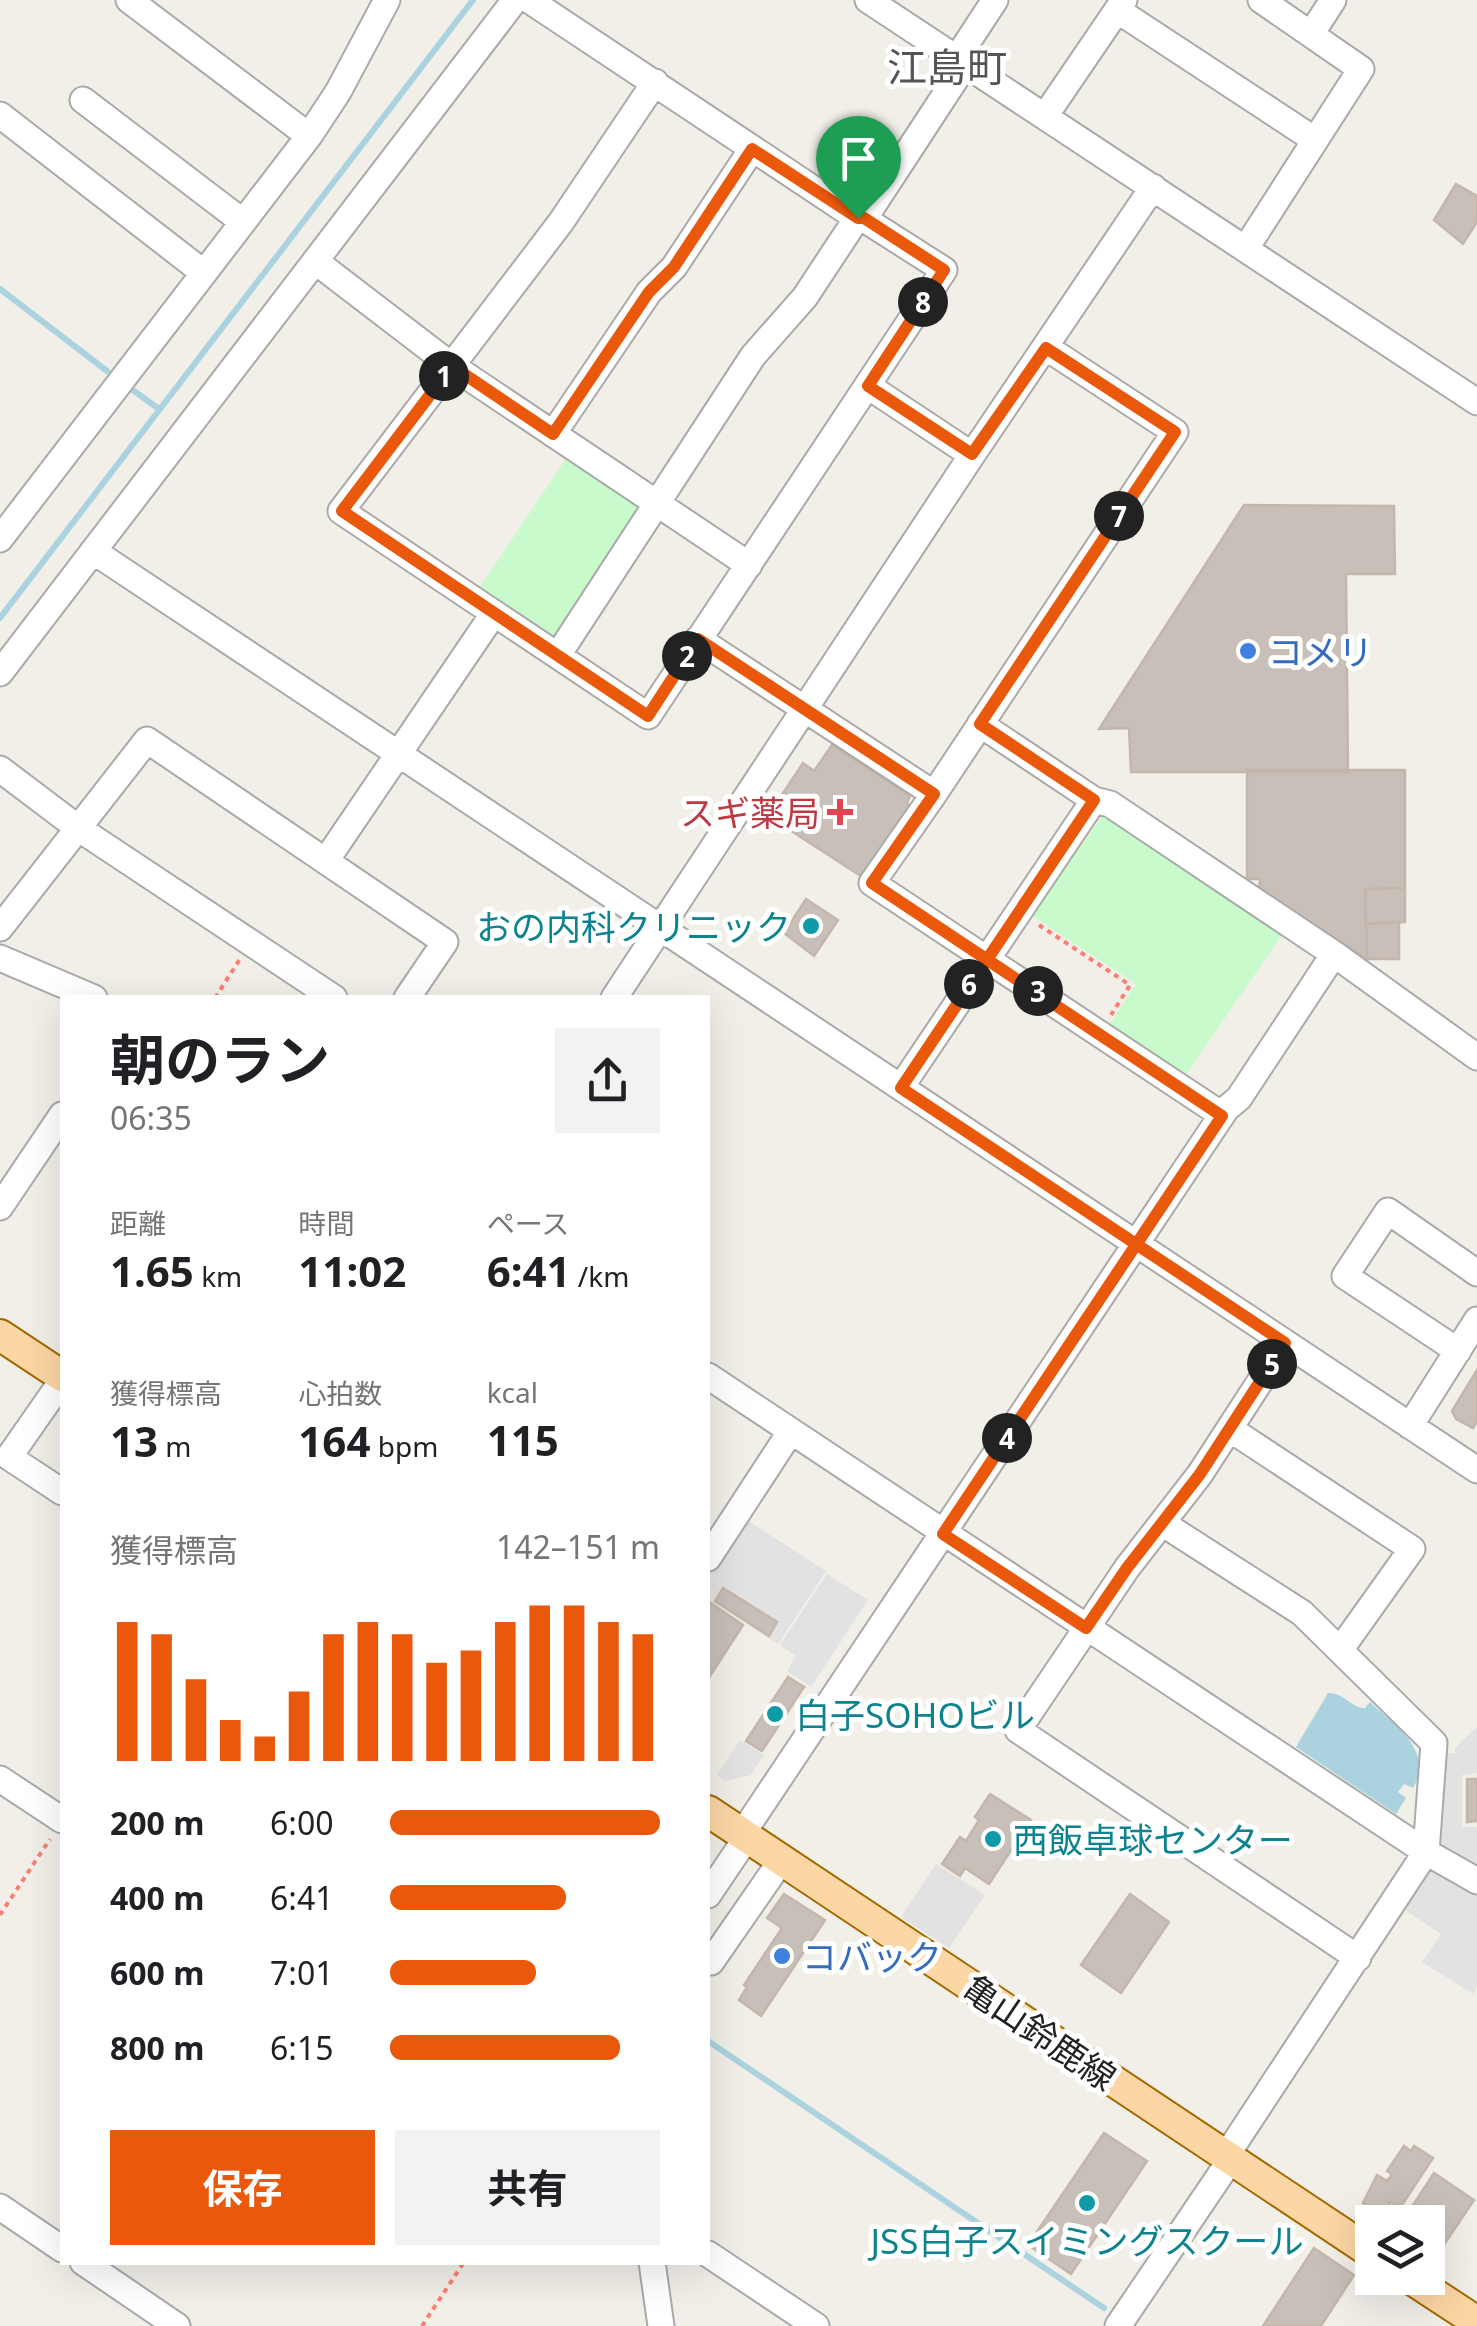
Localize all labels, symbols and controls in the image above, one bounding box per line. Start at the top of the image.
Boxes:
district label: 江島町 [887,39,1007,94]
pin [816,116,901,219]
icon: arrive [831,131,886,186]
pin: 8 [898,277,948,327]
text: 8 [915,283,931,321]
pin: 1 [419,351,469,401]
text: 1 [436,357,452,395]
pin: 7 [1094,491,1144,541]
text: 7 [1111,497,1127,535]
place label: コメリ [1268,628,1373,675]
pin: 2 [662,631,712,681]
text: 2 [679,637,695,675]
marker: コメリ [1237,640,1259,662]
place label: スギ薬局 [680,789,820,836]
marker: スギ薬局 [829,801,851,823]
place label: おの内科クリニック [476,903,791,950]
marker: おの内科クリニック [800,915,822,937]
pin: 6 [944,959,994,1009]
text: 6 [961,965,977,1003]
pin: 3 [1013,966,1063,1016]
text: 3 [1030,972,1046,1010]
text: 朝のラン [110,1021,330,1096]
button: share [555,1028,660,1133]
text: 06:35 [110,1096,192,1139]
text: 距離 [110,1204,166,1242]
text: 時間 [298,1204,354,1242]
text: ペース [487,1204,569,1242]
text: 1.65 [110,1242,194,1299]
text: 11:02 [298,1242,406,1299]
text: 6:41 [487,1242,571,1299]
text: km [194,1257,242,1295]
text: /km [571,1257,629,1295]
pin: 5 [1247,1339,1297,1389]
text: 5 [1264,1345,1280,1383]
text: kcal [487,1373,538,1411]
text: 獲得標高 [110,1374,222,1412]
text: 心拍数 [298,1374,382,1412]
text: 115 [487,1411,559,1468]
text: 13 [110,1412,158,1469]
text: 164 [298,1412,370,1469]
pin: 4 [982,1413,1032,1463]
text: 4 [999,1419,1015,1457]
text: m [158,1427,192,1465]
text: bpm [370,1427,438,1465]
text: 142–151 m [496,1525,660,1568]
text: 獲得標高 [110,1528,238,1571]
place label: 白子SOHOビル [795,1691,1035,1738]
marker: 白子SOHOビル [764,1703,786,1725]
text: 200 m [110,1801,204,1844]
text: 6:00 [270,1801,334,1844]
place label: 西飯卓球センター [1013,1816,1293,1863]
marker: 西飯卓球センター [982,1828,1004,1850]
text: 400 m [110,1876,204,1919]
text: 6:41 [270,1876,334,1919]
place label: コバック [802,1933,942,1980]
marker: コバック [771,1945,793,1967]
text: 600 m [110,1951,204,1994]
text: 7:01 [270,1951,334,1994]
street label: 亀山鈴鹿線 [954,1964,1126,2100]
text: 800 m [110,2026,204,2069]
text: 6:15 [270,2026,334,2069]
button: 保存 [110,2130,375,2245]
button: 共有 [395,2130,660,2245]
marker: JSS白子スイミングスクール [1076,2192,1098,2214]
map controls [1355,2205,1445,2295]
button: layers [1355,2205,1445,2295]
place label: JSS白子スイミングスクール [868,2217,1304,2264]

